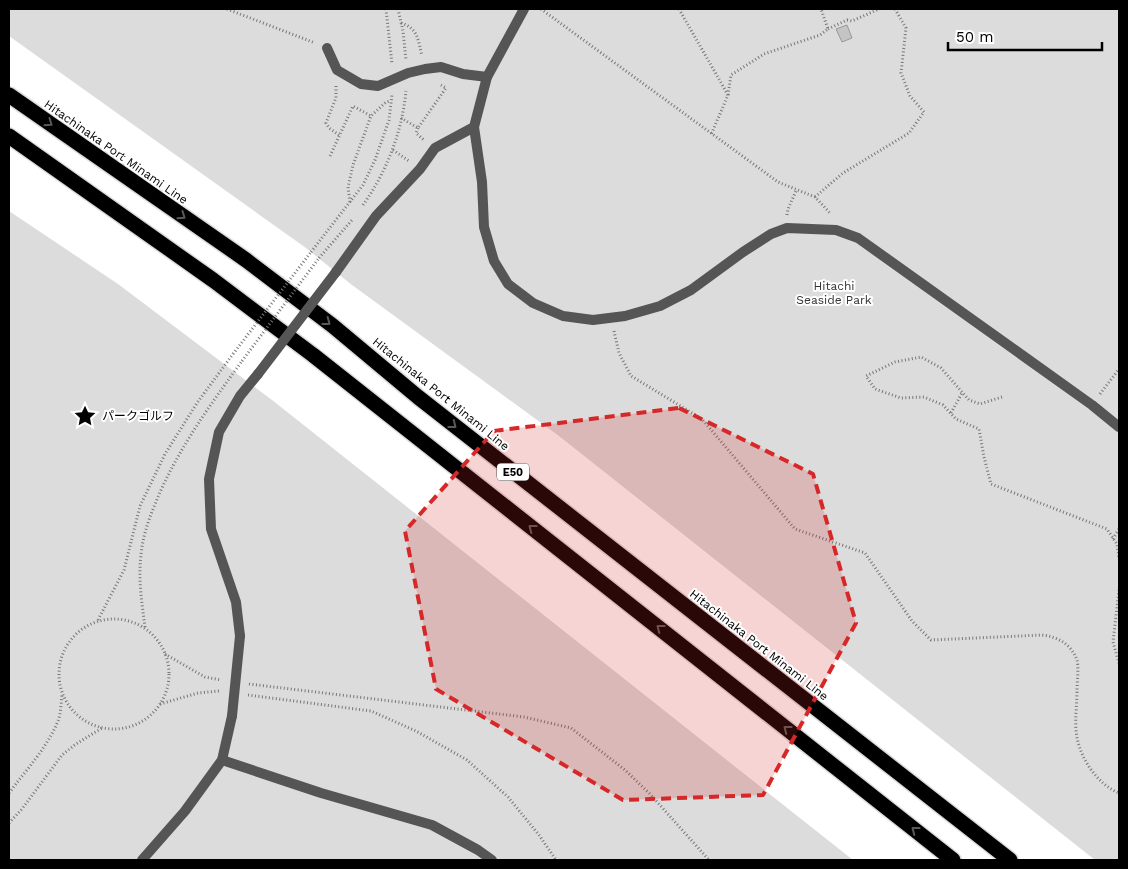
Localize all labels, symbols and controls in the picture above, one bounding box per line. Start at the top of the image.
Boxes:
scale bar [948,20,1102,52]
text: 50 m [956,28,993,46]
street label: Hitachinaka Port Minami Line [42,97,190,207]
one-way arrow [43,117,52,126]
one-way arrow [176,210,186,219]
park label: Hitachi Seaside Park [796,279,872,307]
one-way arrow [321,316,330,324]
street label: Hitachinaka Port Minami Line [370,334,512,454]
place icon: パークゴルフ [72,403,98,429]
place label: パークゴルフ [102,409,174,423]
one-way arrow [447,419,456,427]
road number: E50 [497,464,529,481]
one-way arrow [529,525,538,533]
street label: Hitachinaka Port Minami Line [687,587,831,703]
one-way arrow [657,626,666,634]
one-way arrow [784,727,793,735]
one-way arrow [911,827,921,836]

